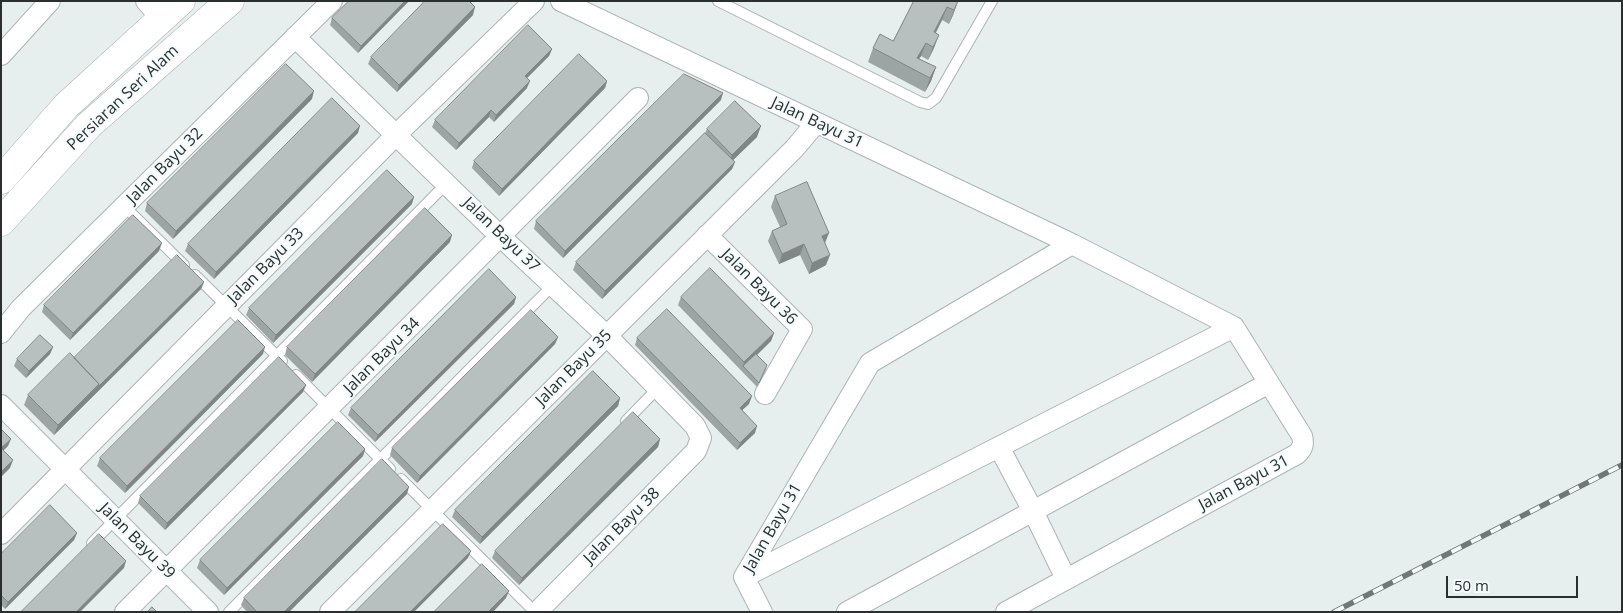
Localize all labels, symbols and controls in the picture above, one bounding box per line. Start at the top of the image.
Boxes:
street label: Persiaran Seri Alam [63,41,183,155]
street label: Jalan Bayu 31 [768,93,866,153]
street label: Jalan Bayu 32 [123,124,207,208]
street label: Jalan Bayu 37 [459,194,543,276]
street label: Jalan Bayu 33 [224,224,308,308]
street label: Jalan Bayu 36 [717,245,801,329]
street label: Jalan Bayu 34 [340,314,424,398]
street label: Jalan Bayu 35 [532,326,616,410]
street label: Jalan Bayu 31 [1196,451,1292,515]
street label: Jalan Bayu 31 [740,480,806,576]
street label: Jalan Bayu 38 [580,484,664,568]
street label: Jalan Bayu 39 [95,499,179,583]
scale bar [1448,566,1580,598]
text: 50 m [1454,575,1489,595]

